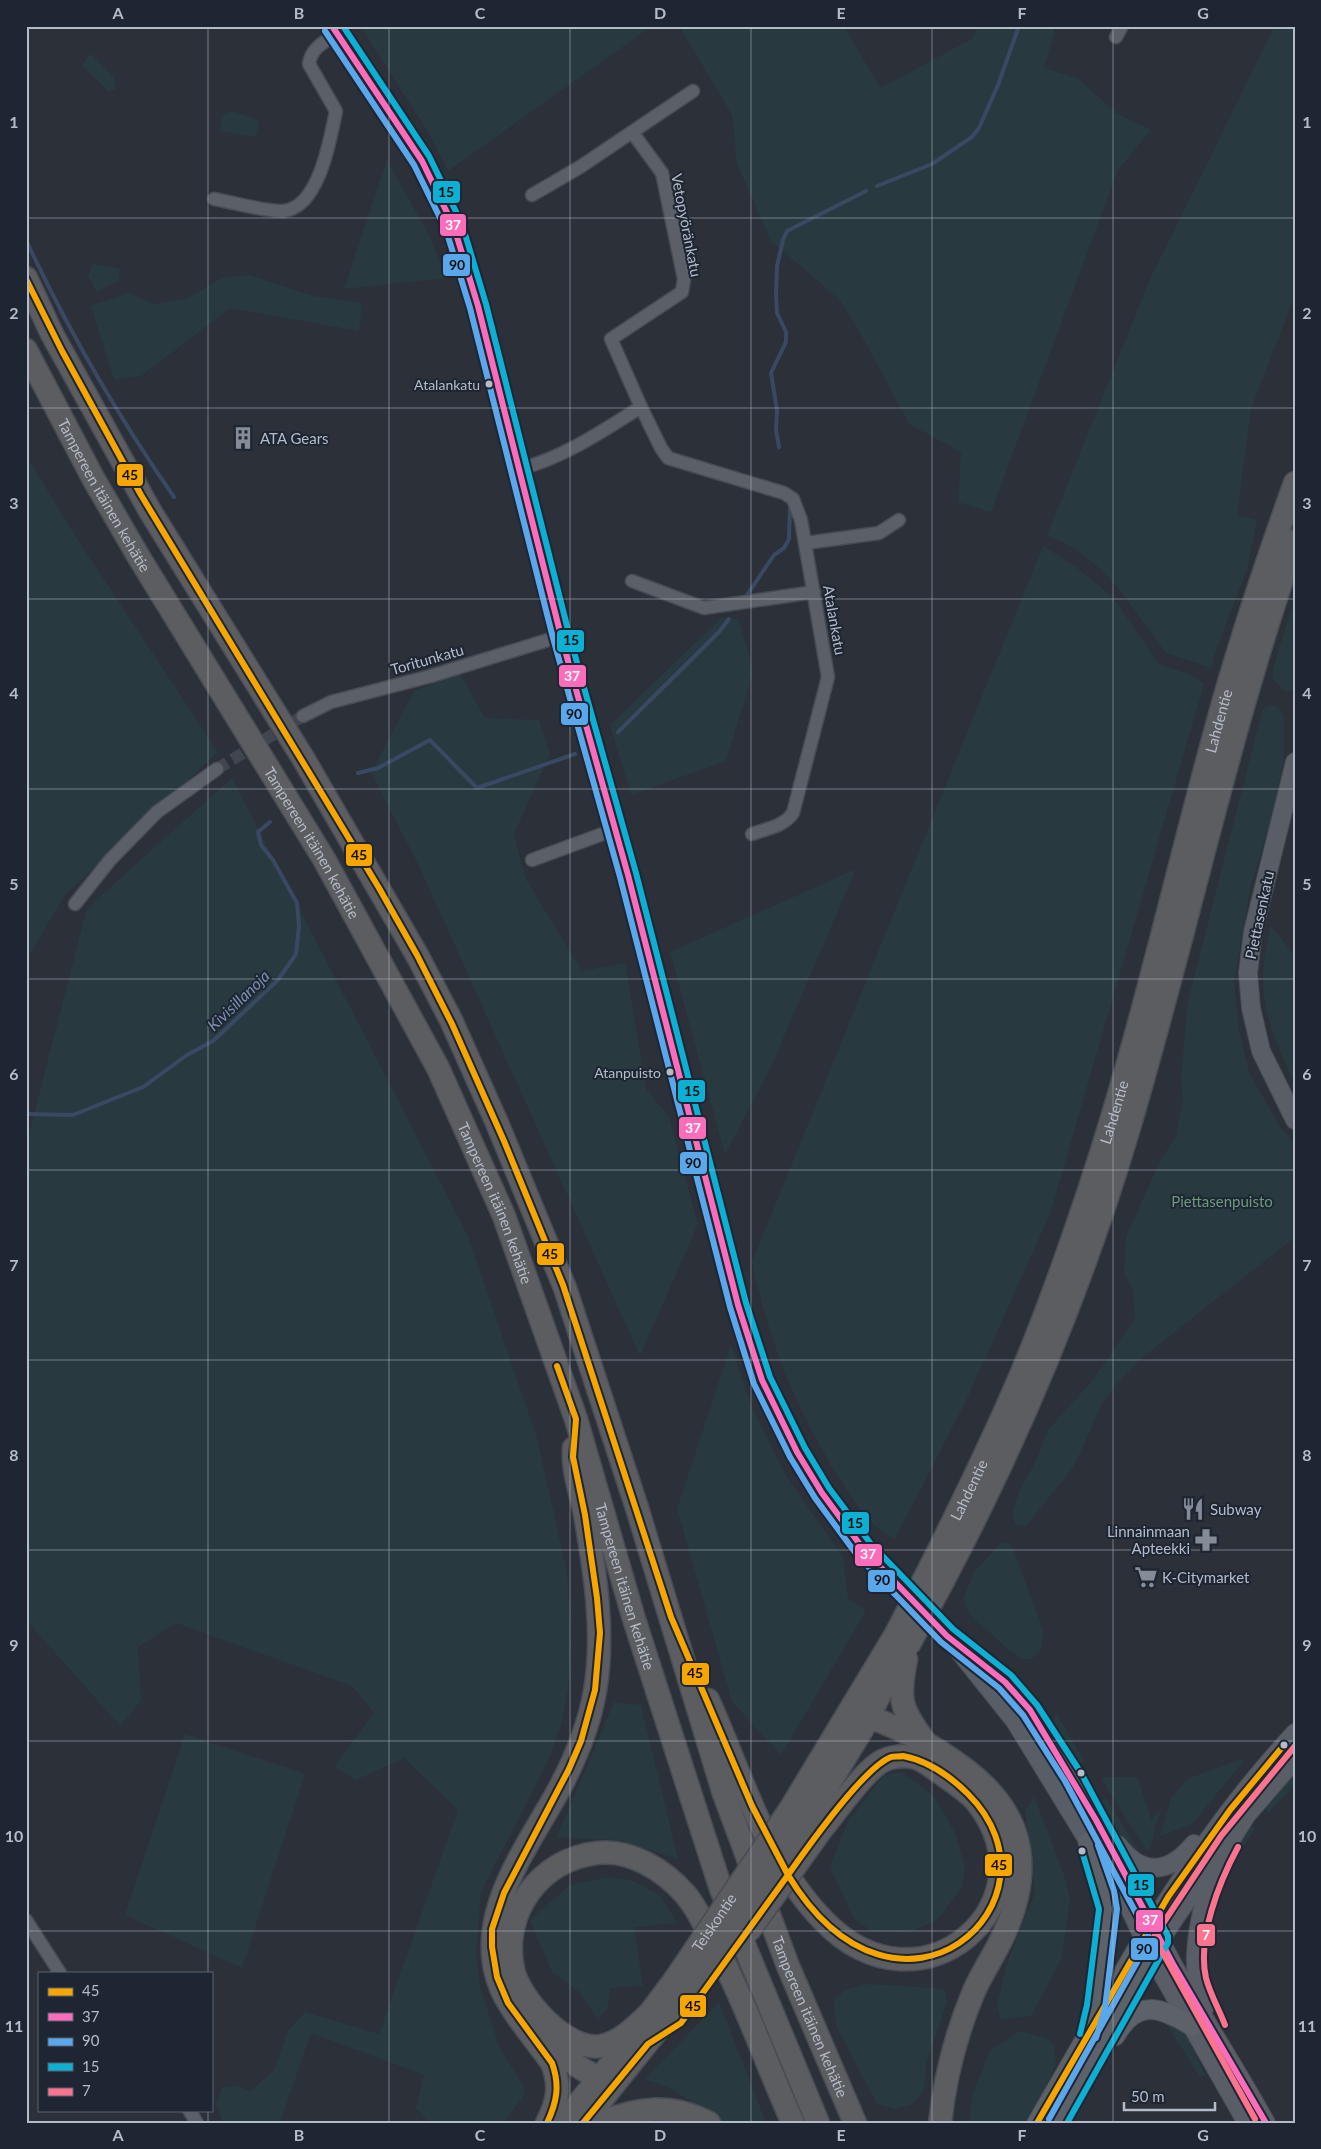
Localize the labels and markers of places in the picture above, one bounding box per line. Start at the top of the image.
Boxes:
place label: Atalankatu [414,376,480,393]
marker: Atalankatu [484,379,494,389]
building icon: ATA Gears [230,425,256,451]
place label: ATA Gears [260,429,329,447]
place label: Atanpuisto [594,1064,661,1081]
marker: Atanpuisto [665,1067,675,1077]
restaurant icon: Subway [1180,1496,1206,1522]
place label: Subway [1210,1500,1262,1518]
place label: Linnainmaan Apteekki [1107,1522,1190,1557]
pharmacy icon: Linnainmaan Apteekki [1193,1527,1219,1553]
supermarket icon: K-Citymarket [1133,1564,1159,1590]
place label: K-Citymarket [1162,1568,1250,1586]
unlabelled marker [1279,1740,1289,1750]
unlabelled marker [1076,1768,1086,1778]
unlabelled marker [1077,1846,1087,1856]

